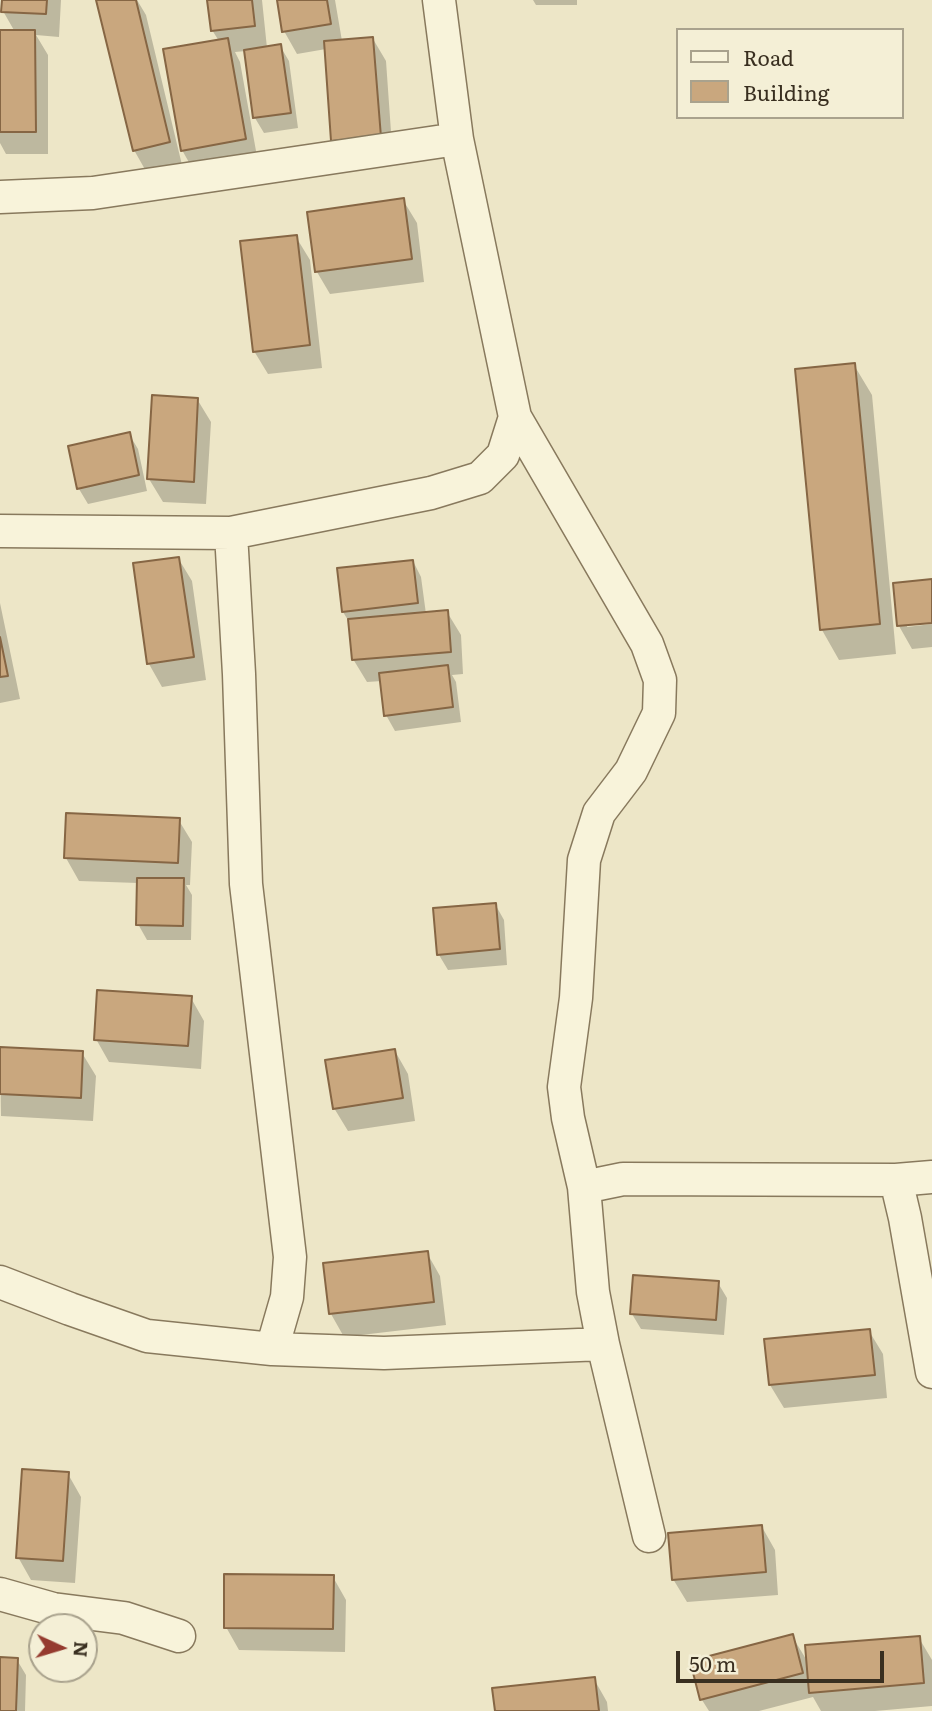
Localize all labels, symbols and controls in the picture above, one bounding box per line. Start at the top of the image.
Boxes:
legend [676,28,904,119]
text: Road [743,41,794,72]
text: Building [743,76,829,107]
north arrow [28,1613,98,1683]
scale bar [680,1638,888,1682]
text: N [67,1640,96,1658]
text: 50 m [689,1647,736,1678]

